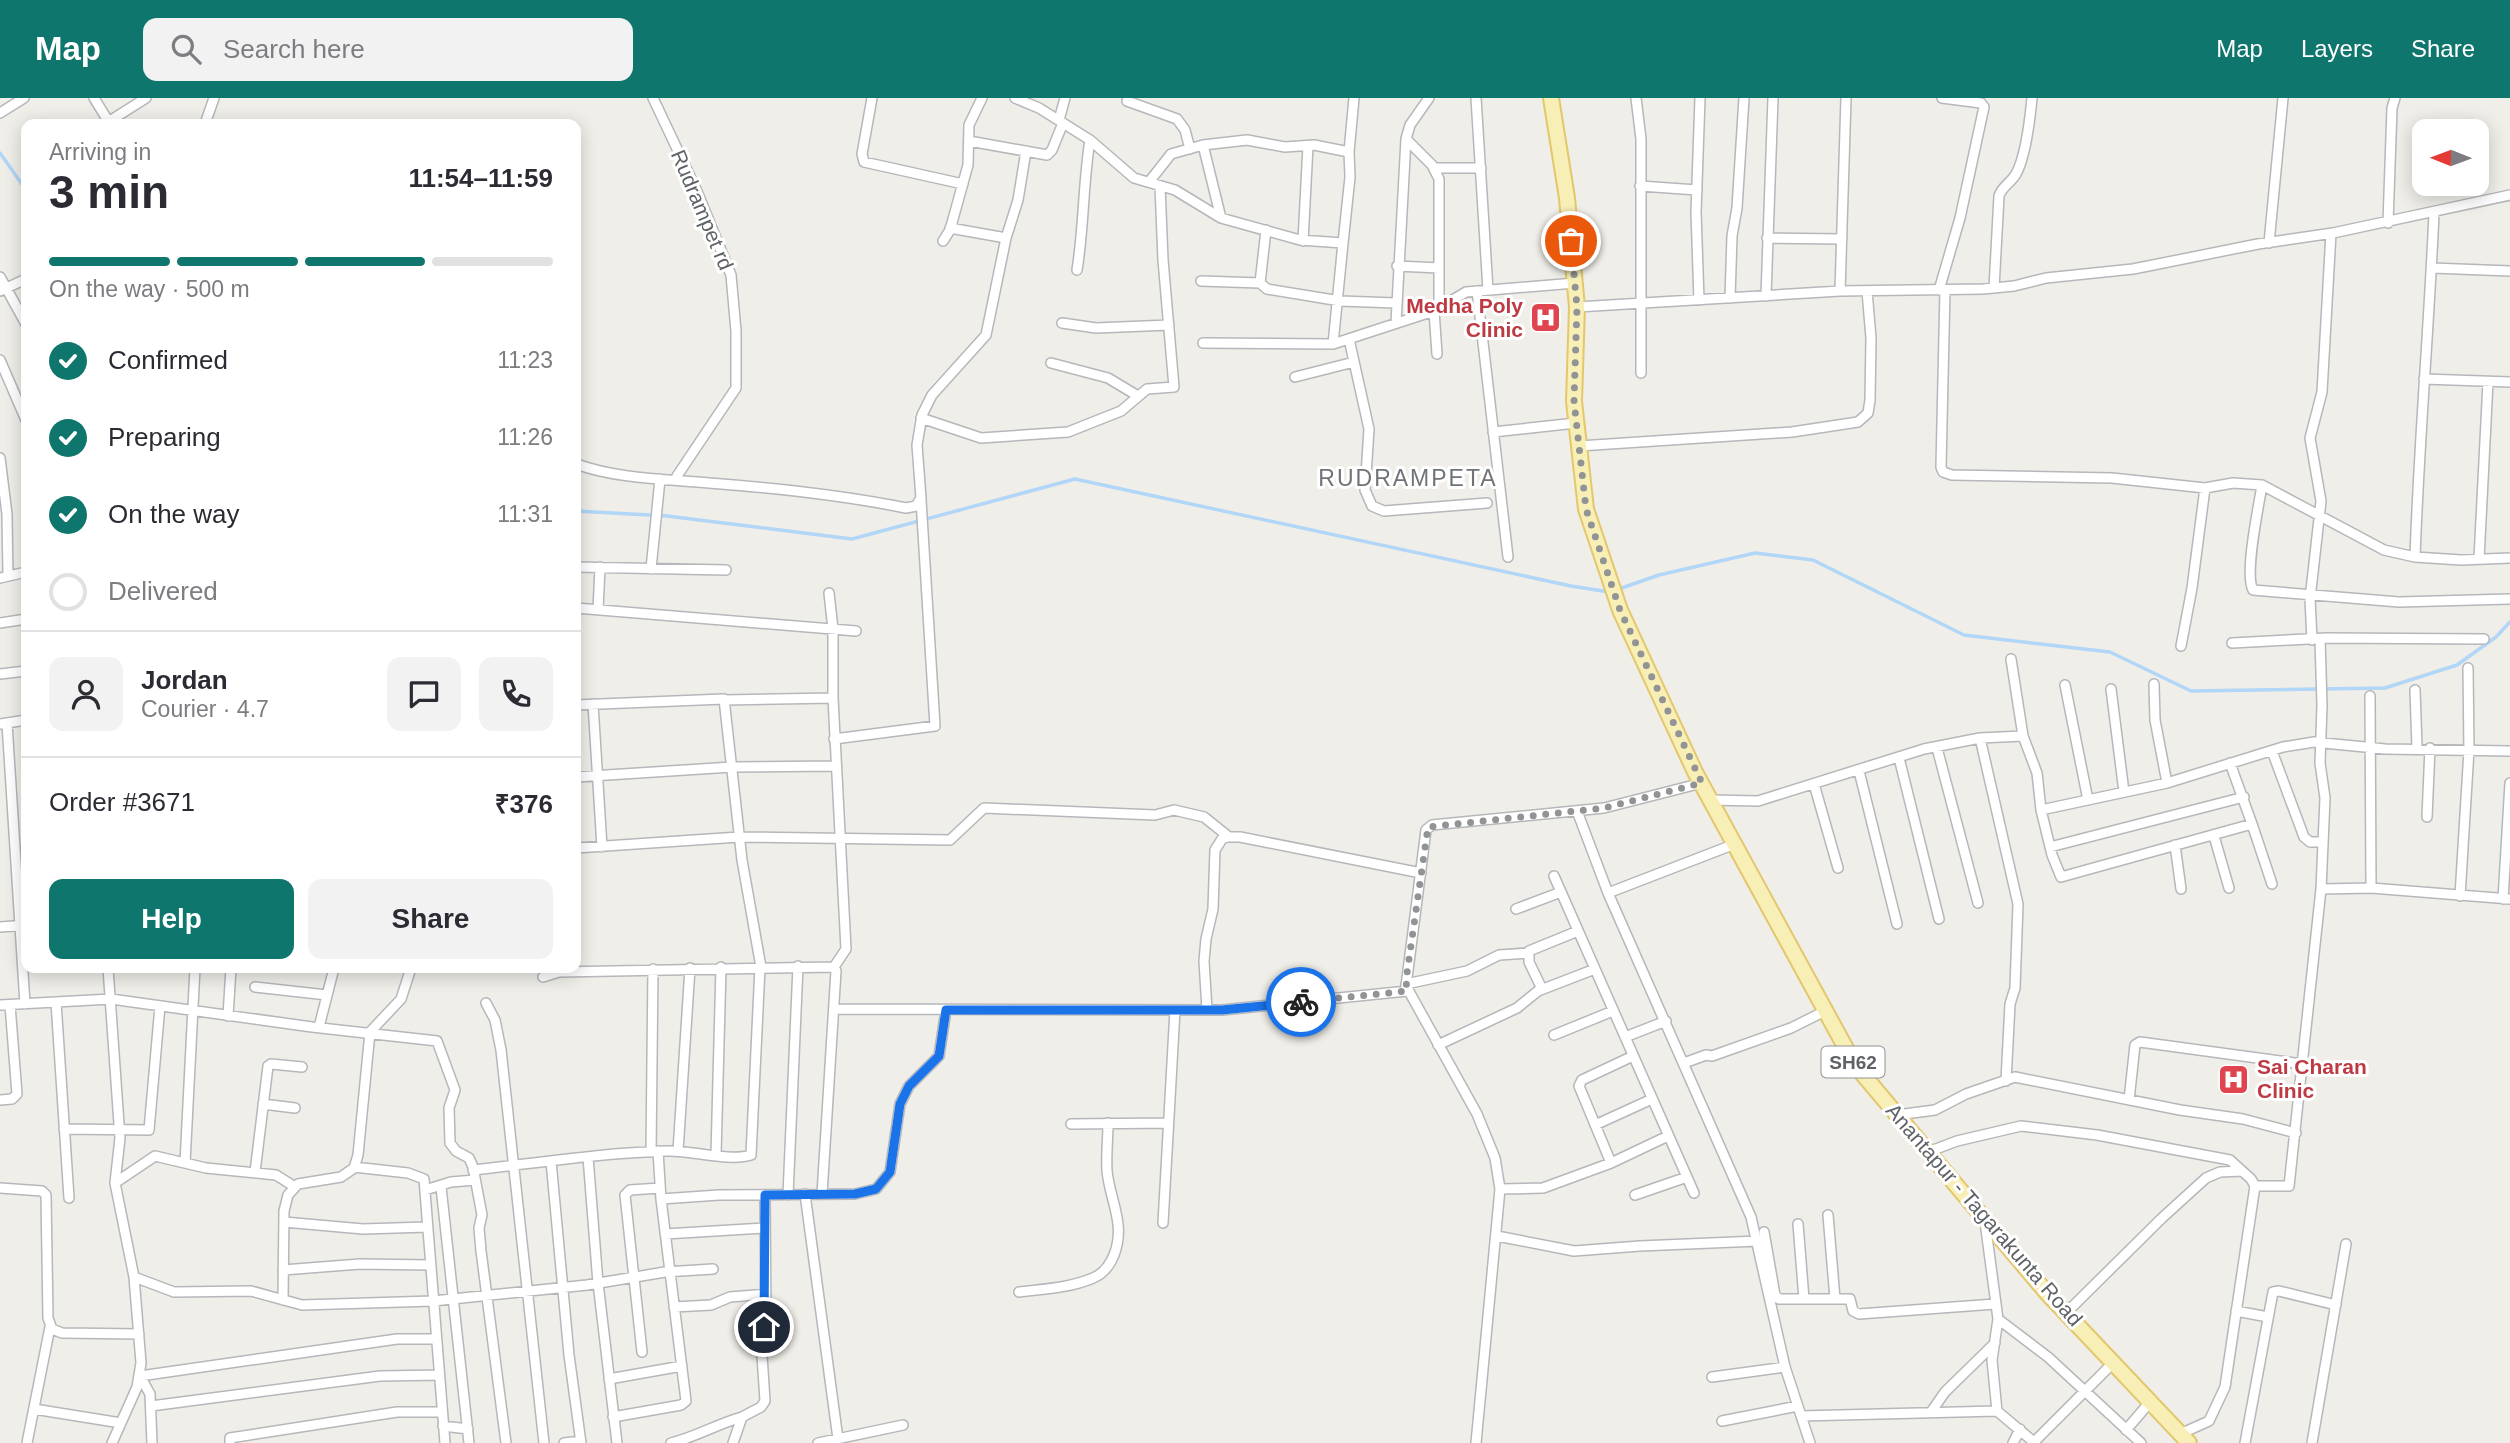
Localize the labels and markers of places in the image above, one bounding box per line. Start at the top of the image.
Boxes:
pin [1541,211,1601,271]
place label: Medha Poly Clinic [1406,294,1523,341]
hospital icon: Medha Poly Clinic [1529,301,1563,335]
place label: Sai Charan Clinic [2257,1055,2367,1102]
hospital icon: Sai Charan Clinic [2217,1062,2251,1096]
pin [734,1297,794,1357]

